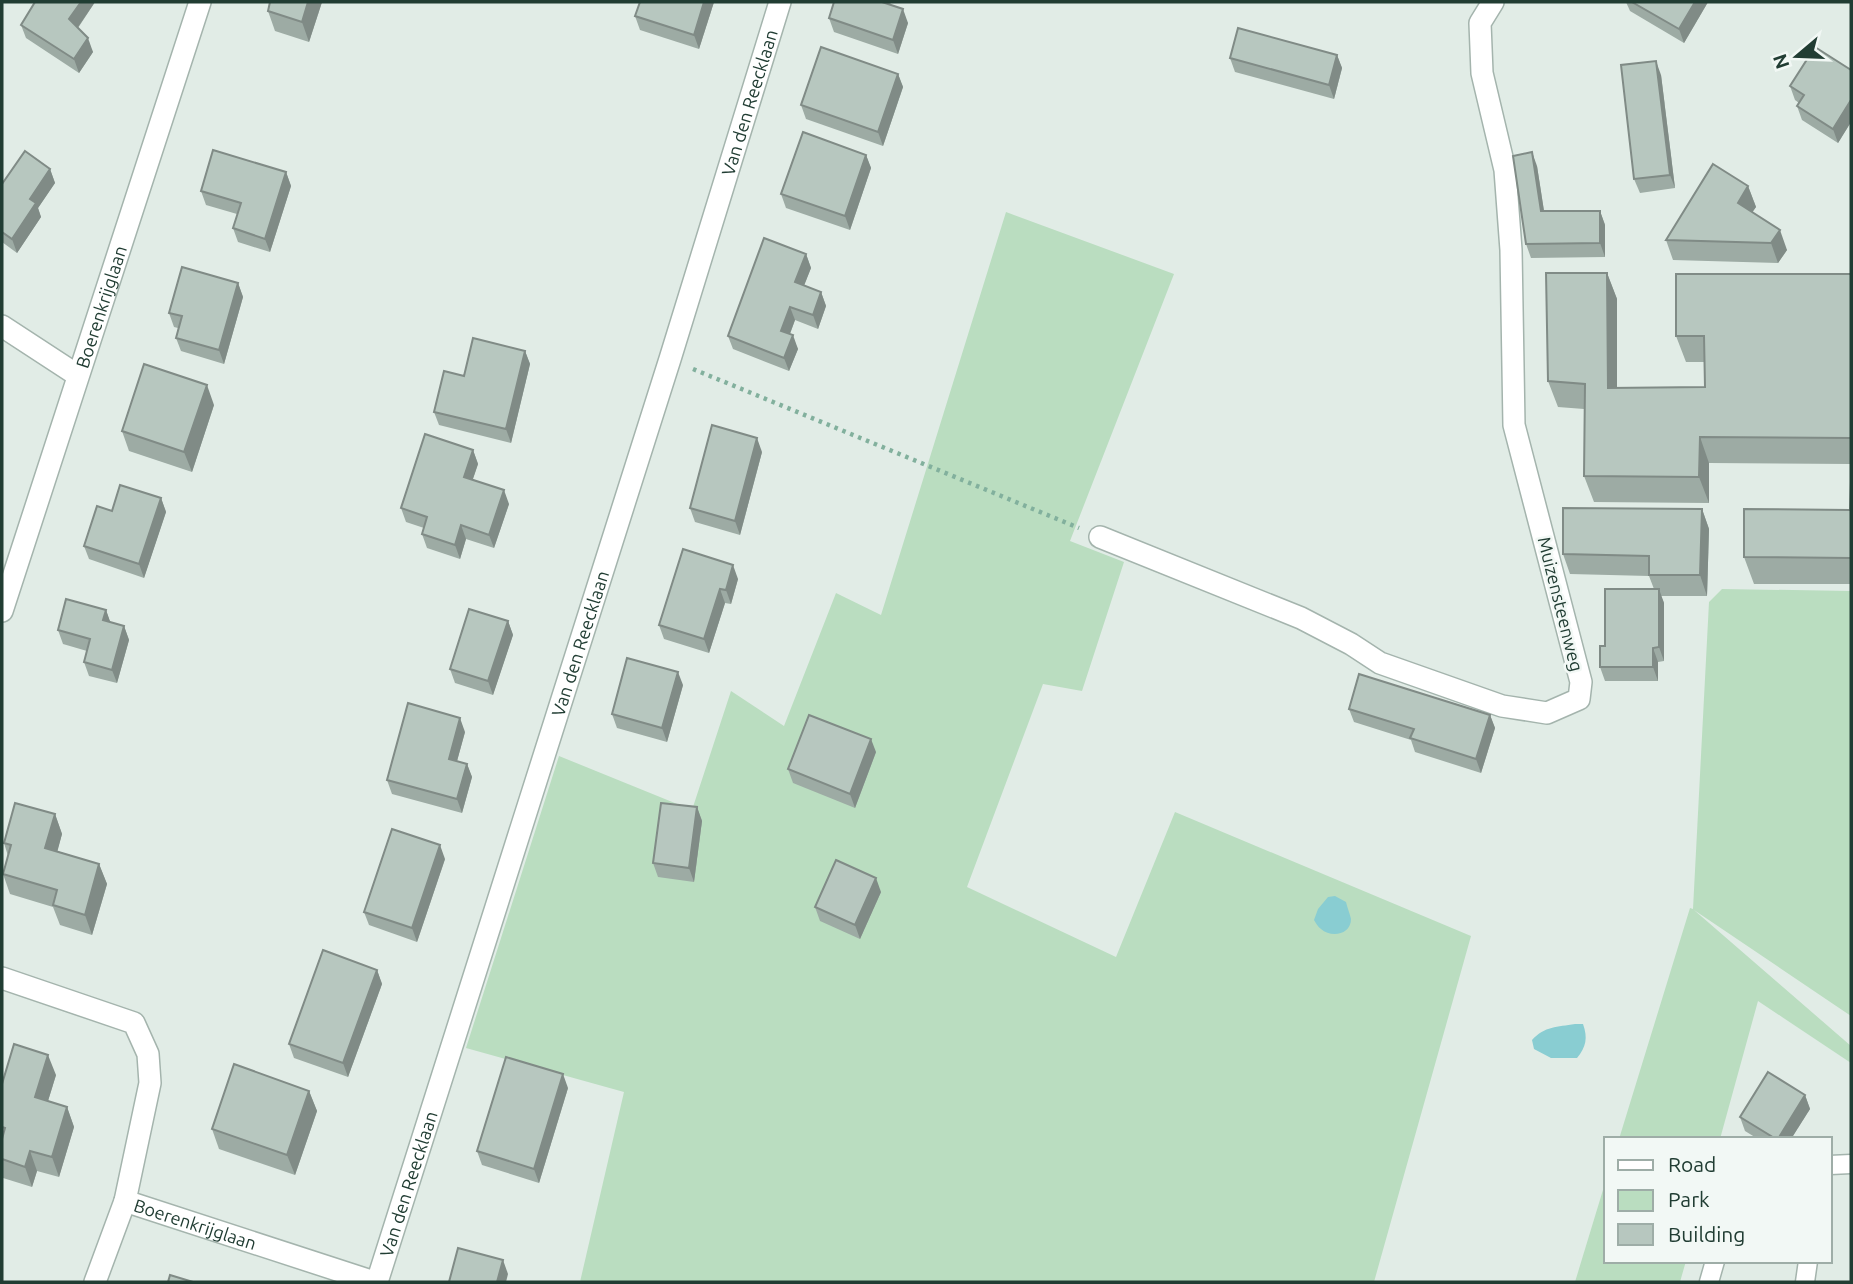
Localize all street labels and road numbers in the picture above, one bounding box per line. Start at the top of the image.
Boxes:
street label: Van den Reecklaan [717,27,781,178]
street label: Boerenkrijglaan [72,243,130,370]
street label: Muizensteenweg [1535,535,1587,673]
street label: Van den Reecklaan [547,568,612,719]
street label: Van den Reecklaan [376,1108,441,1259]
street label: Boerenkrijglaan [131,1195,259,1253]

